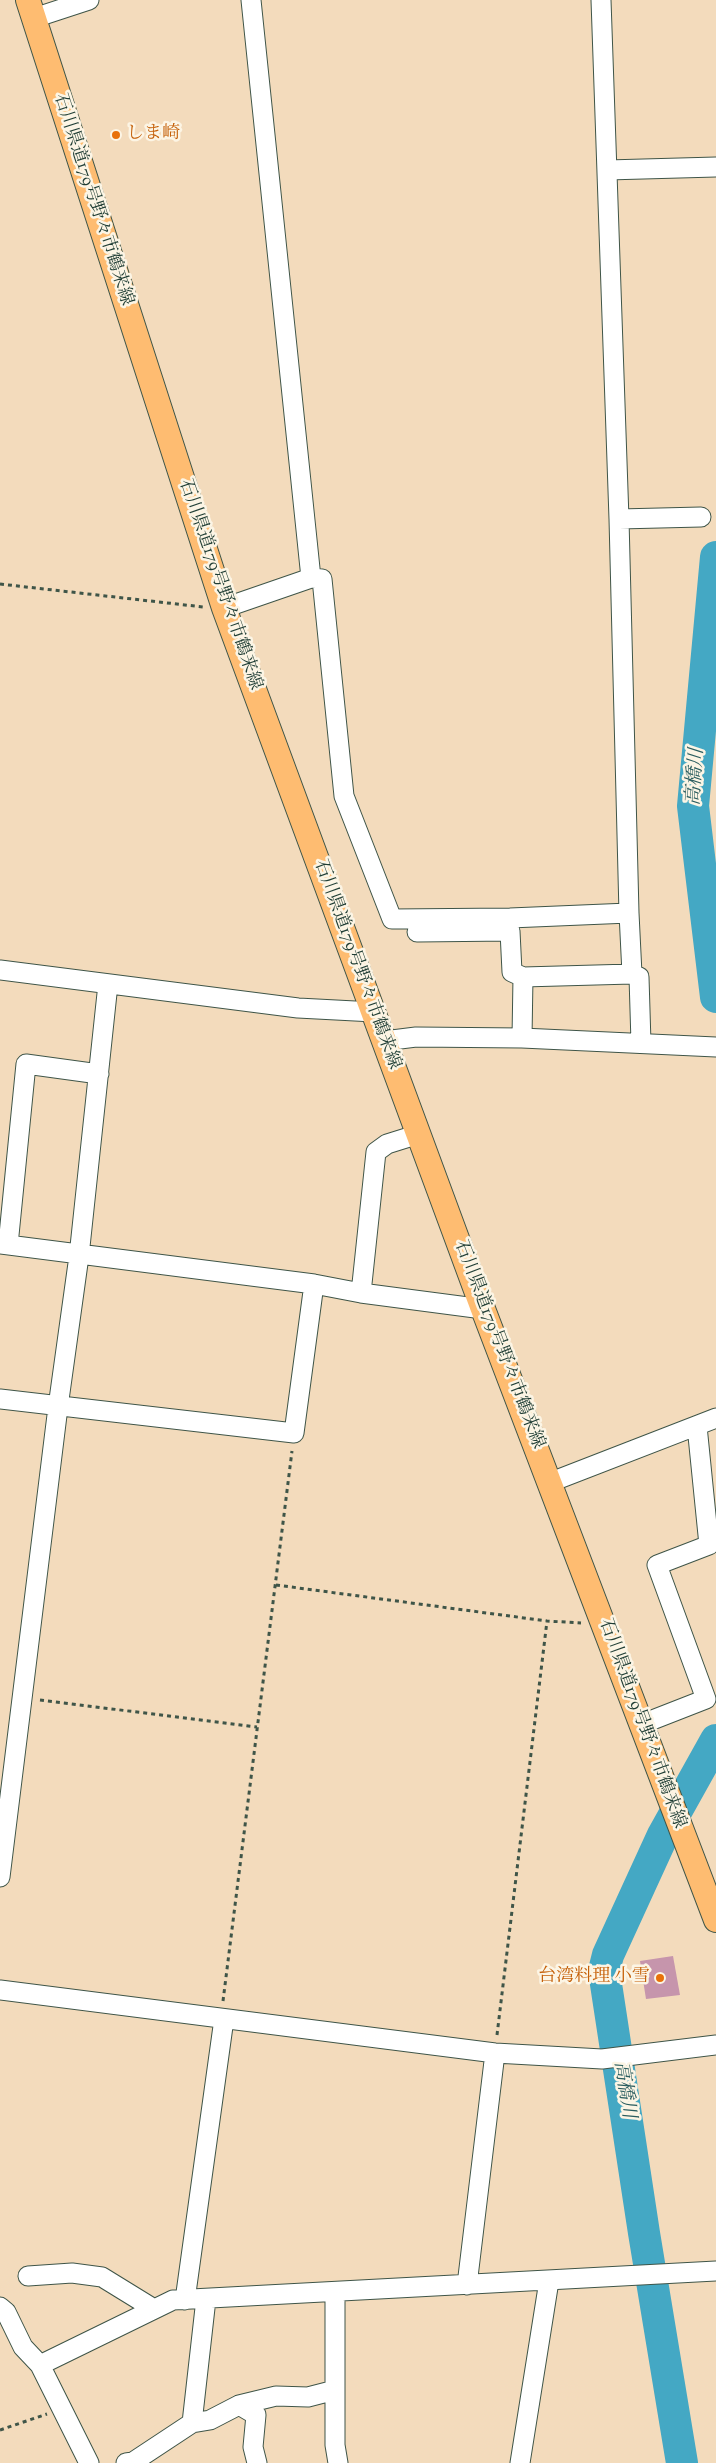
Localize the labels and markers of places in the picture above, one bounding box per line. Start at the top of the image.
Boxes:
place label: しま崎 [126,124,180,146]
marker: しま崎 [110,129,122,141]
place label: 台湾料理 小雪 [538,1967,650,1989]
marker: 台湾料理 小雪 [654,1972,666,1984]

